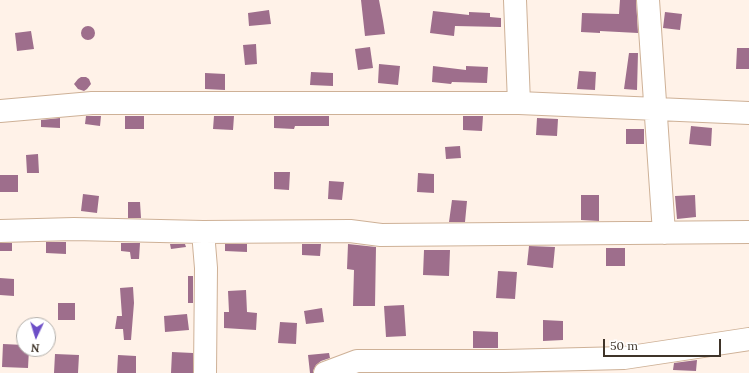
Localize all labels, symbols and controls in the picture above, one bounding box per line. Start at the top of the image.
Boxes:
north arrow [16,317,56,357]
scale bar [605,331,723,357]
text: 50 m [610,338,638,353]
text: N [31,341,40,355]

